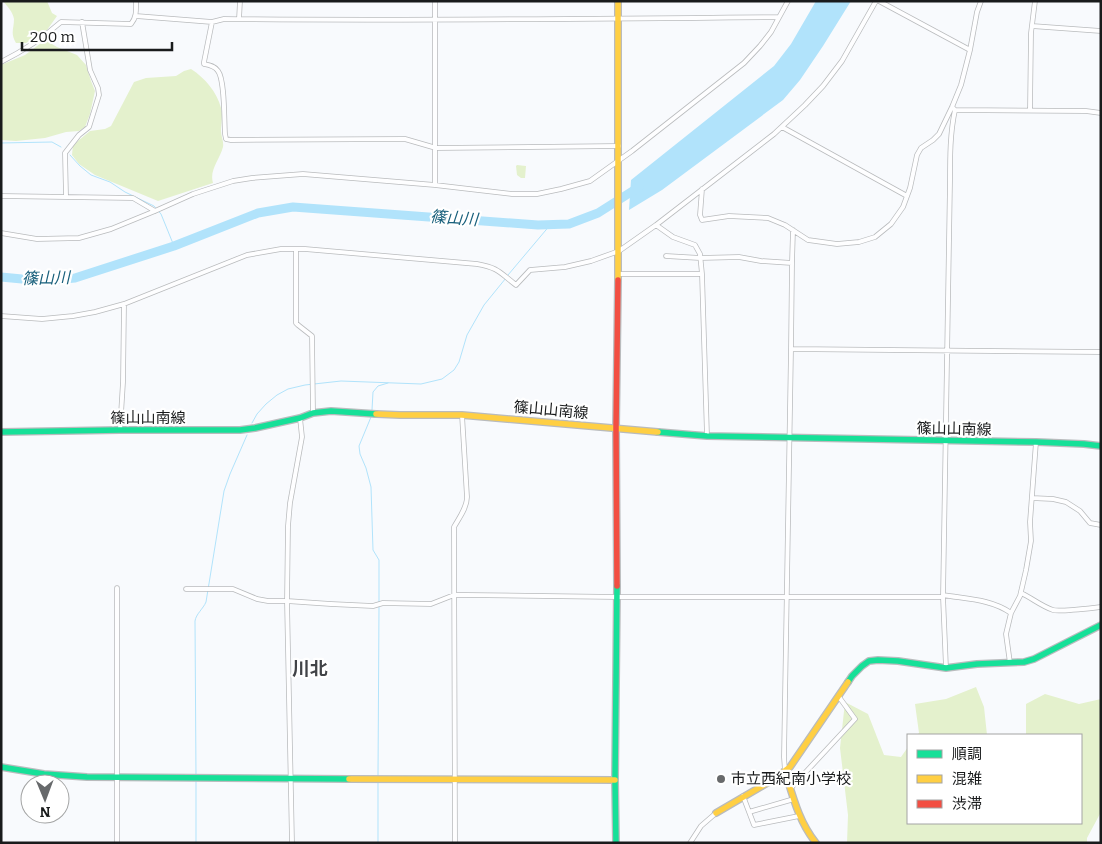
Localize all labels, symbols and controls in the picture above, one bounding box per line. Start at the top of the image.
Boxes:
scale bar [22,20,172,52]
text: 200 m [30,28,75,46]
water label: 篠山川 [429,207,481,229]
water label: 篠山川 [22,268,72,288]
street label: 篠山山南線 [513,398,589,422]
street label: 篠山山南線 [110,409,186,427]
street label: 篠山山南線 [916,419,992,439]
district label: 川北 [292,658,328,680]
legend [907,734,1082,824]
text: 順調 [952,745,982,763]
place label: 市立西紀南小学校 [731,770,851,788]
text: 混雑 [952,770,982,788]
marker: 市立西紀南小学校 [715,773,727,785]
north arrow [20,774,70,824]
text: 渋滞 [952,795,982,813]
text: N [39,803,51,820]

